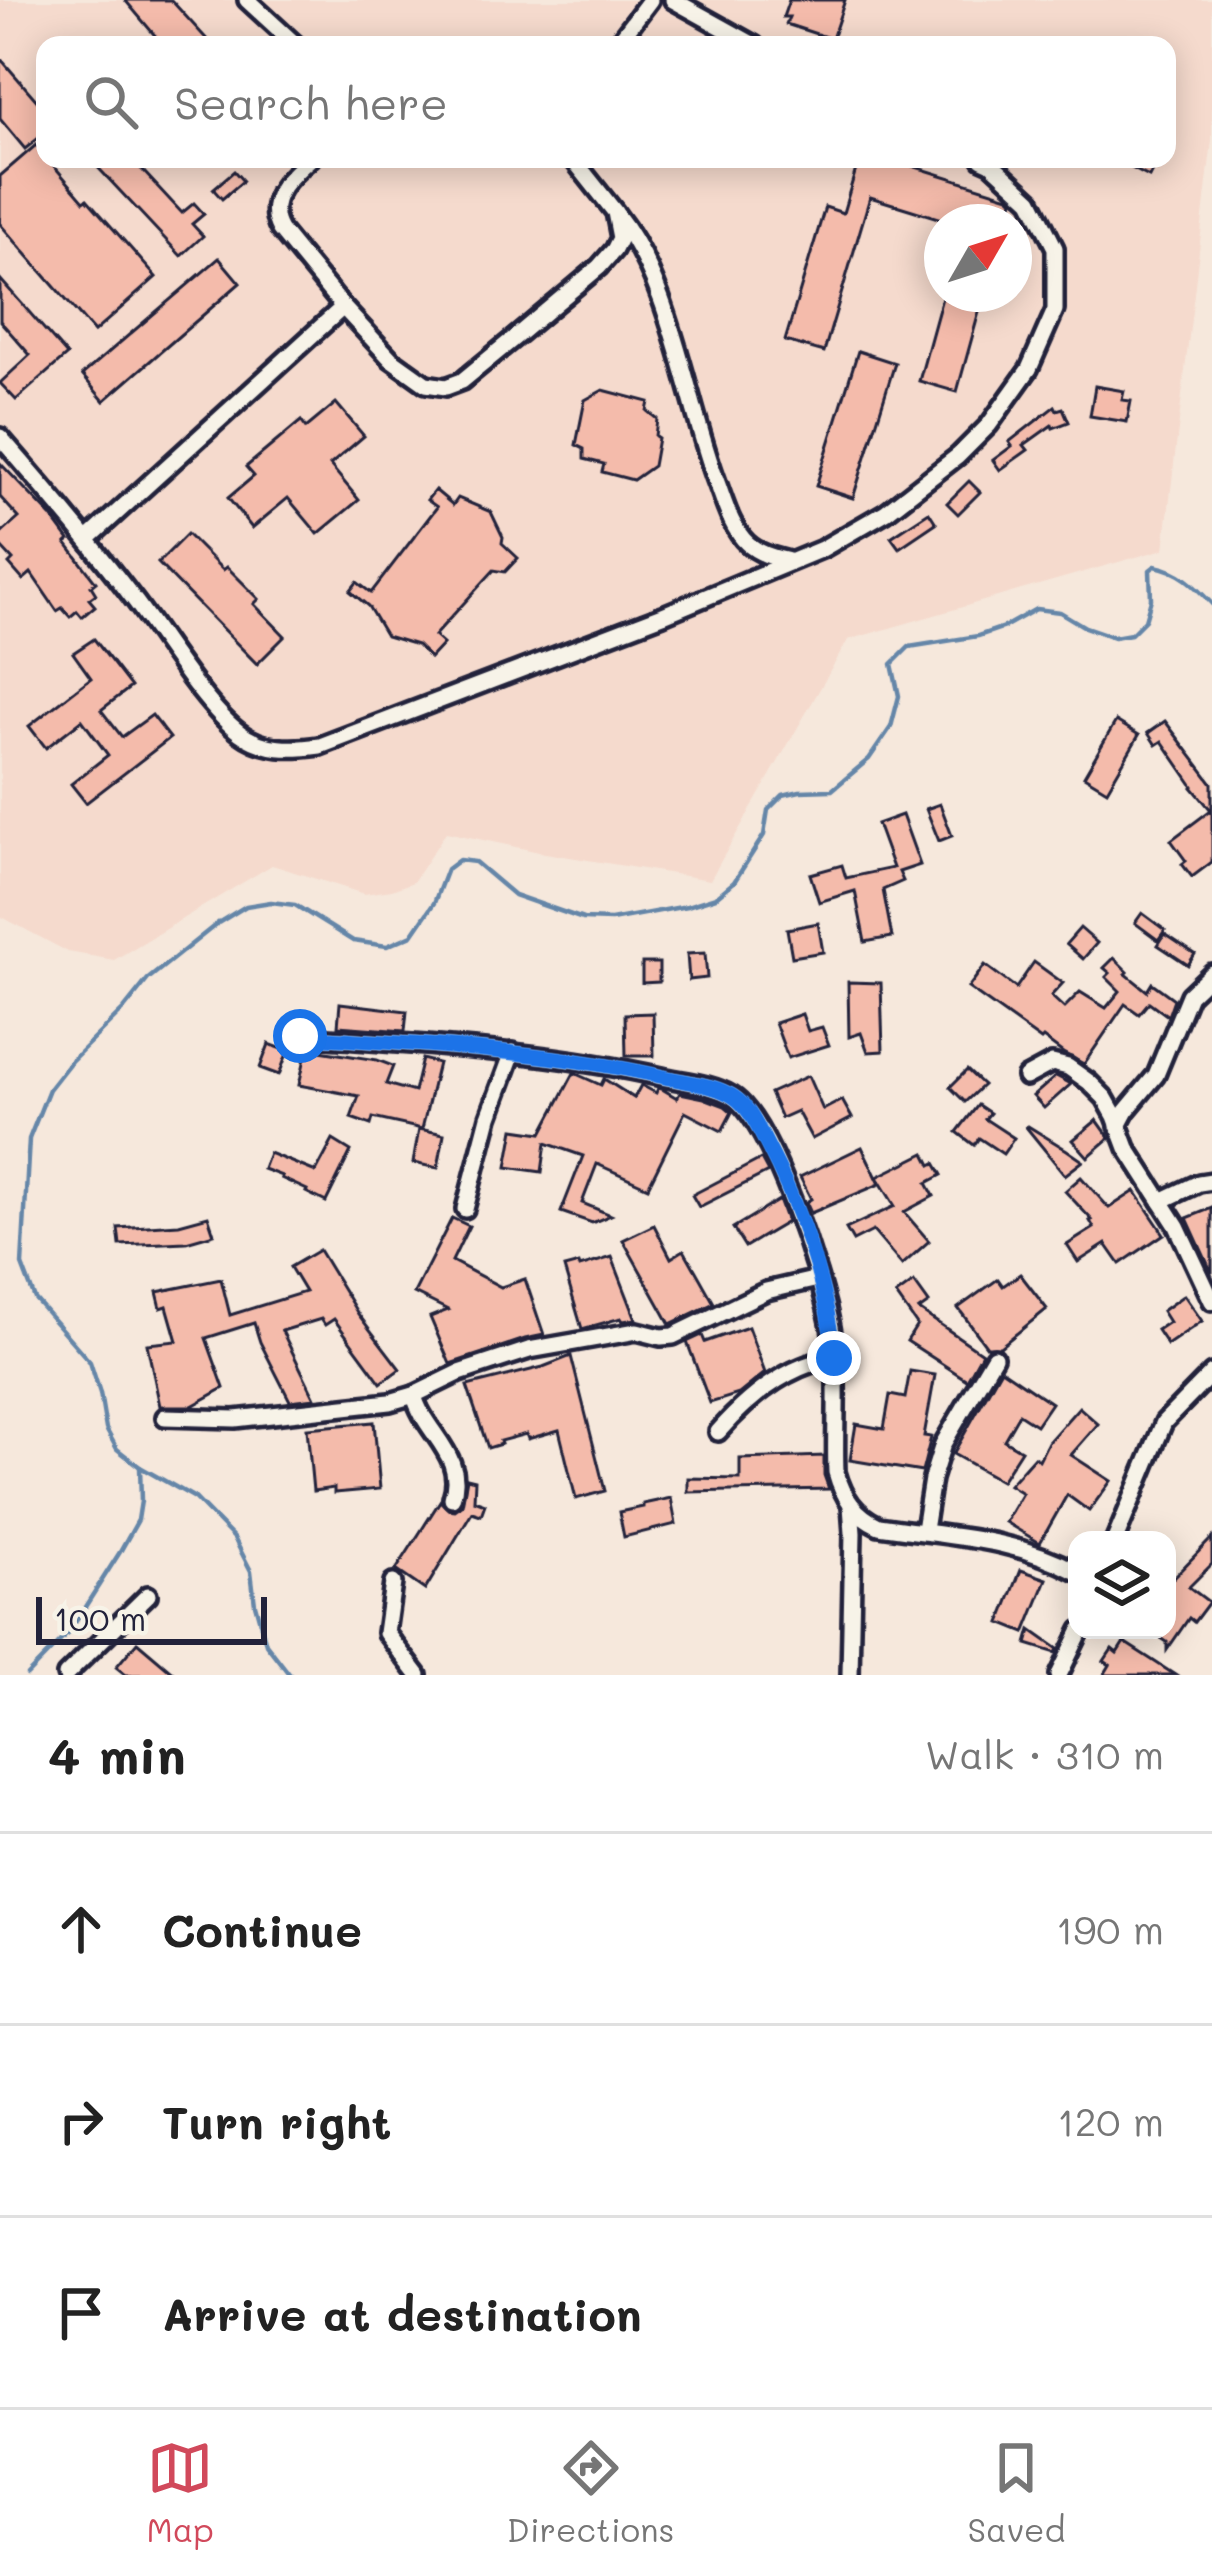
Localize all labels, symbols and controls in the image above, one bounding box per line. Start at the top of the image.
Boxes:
search box [36,36,1176,168]
icon: search [78,69,144,135]
text: Search here [174,73,448,131]
north arrow [924,204,1032,312]
route start [273,1009,327,1063]
route end [807,1331,861,1385]
map controls [1068,1531,1176,1639]
button: layers [1068,1531,1176,1639]
scale bar [36,1591,267,1644]
text: 100 m [54,1596,146,1639]
text: 4 min [48,1720,186,1787]
text: Walk · 310 m [925,1728,1164,1779]
icon: ahead [48,1896,114,1962]
text: Continue [162,1900,362,1958]
text: 190 m [1056,1903,1164,1954]
icon: right [48,2088,114,2154]
text: Turn right [162,2092,391,2150]
text: 120 m [1057,2095,1164,2146]
icon: arrive [48,2280,114,2346]
text: Arrive at destination [162,2284,642,2342]
tab: Map [147,2435,214,2550]
tab: Directions [507,2435,674,2550]
tab: Saved [968,2435,1065,2550]

